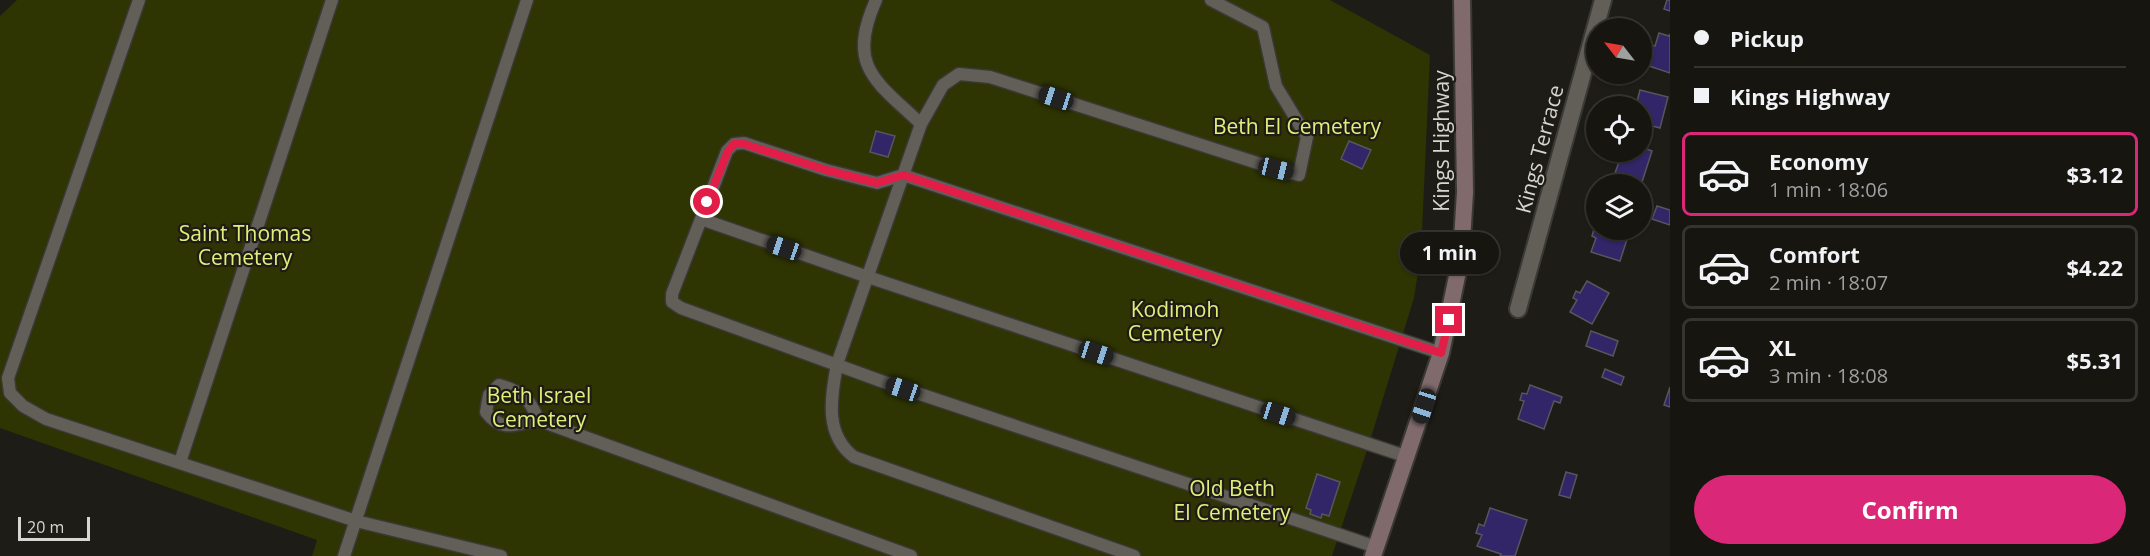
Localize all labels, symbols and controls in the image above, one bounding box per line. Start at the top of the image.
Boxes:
north arrow [1586,18,1652,84]
map controls [1586,18,1652,240]
text: Pickup [1730,23,1804,53]
street label: Kings Highway [1427,70,1455,212]
text: Kings Highway [1730,81,1890,111]
street label: Kings Terrace [1508,82,1570,216]
car [1036,84,1076,112]
button: locate [1586,96,1652,162]
park label: Beth El Cemetery [1213,112,1382,140]
text: Economy [1769,146,1868,176]
icon: car [1697,147,1751,201]
car [1256,156,1296,182]
text: $3.12 [2066,159,2123,189]
button: layers [1586,174,1652,240]
text: 1 min · 18:06 [1769,176,1888,203]
route start [693,188,720,215]
park label: Saint Thomas Cemetery [179,219,311,271]
callout: 1 min [1400,233,1498,275]
car [764,234,804,262]
text: 1 min [1422,239,1477,266]
text: Comfort [1769,239,1860,269]
icon: car [1697,240,1751,294]
text: $4.22 [2066,252,2123,282]
text: 2 min · 18:07 [1769,269,1888,296]
park label: Kodimoh Cemetery [1128,295,1223,347]
route end [1435,306,1462,333]
text: XL [1769,332,1796,362]
icon: car [1697,333,1751,387]
car [1076,339,1116,367]
text: $5.31 [2066,345,2123,375]
text: 3 min · 18:08 [1769,362,1888,389]
car [883,375,923,403]
park label: Beth Israel Cemetery [487,381,591,433]
car [1410,386,1438,426]
car [1258,400,1298,428]
park label: Old Beth El Cemetery [1173,474,1291,526]
button: Confirm [1694,475,2126,544]
scale bar [18,514,90,542]
text: 20 m [27,516,64,538]

